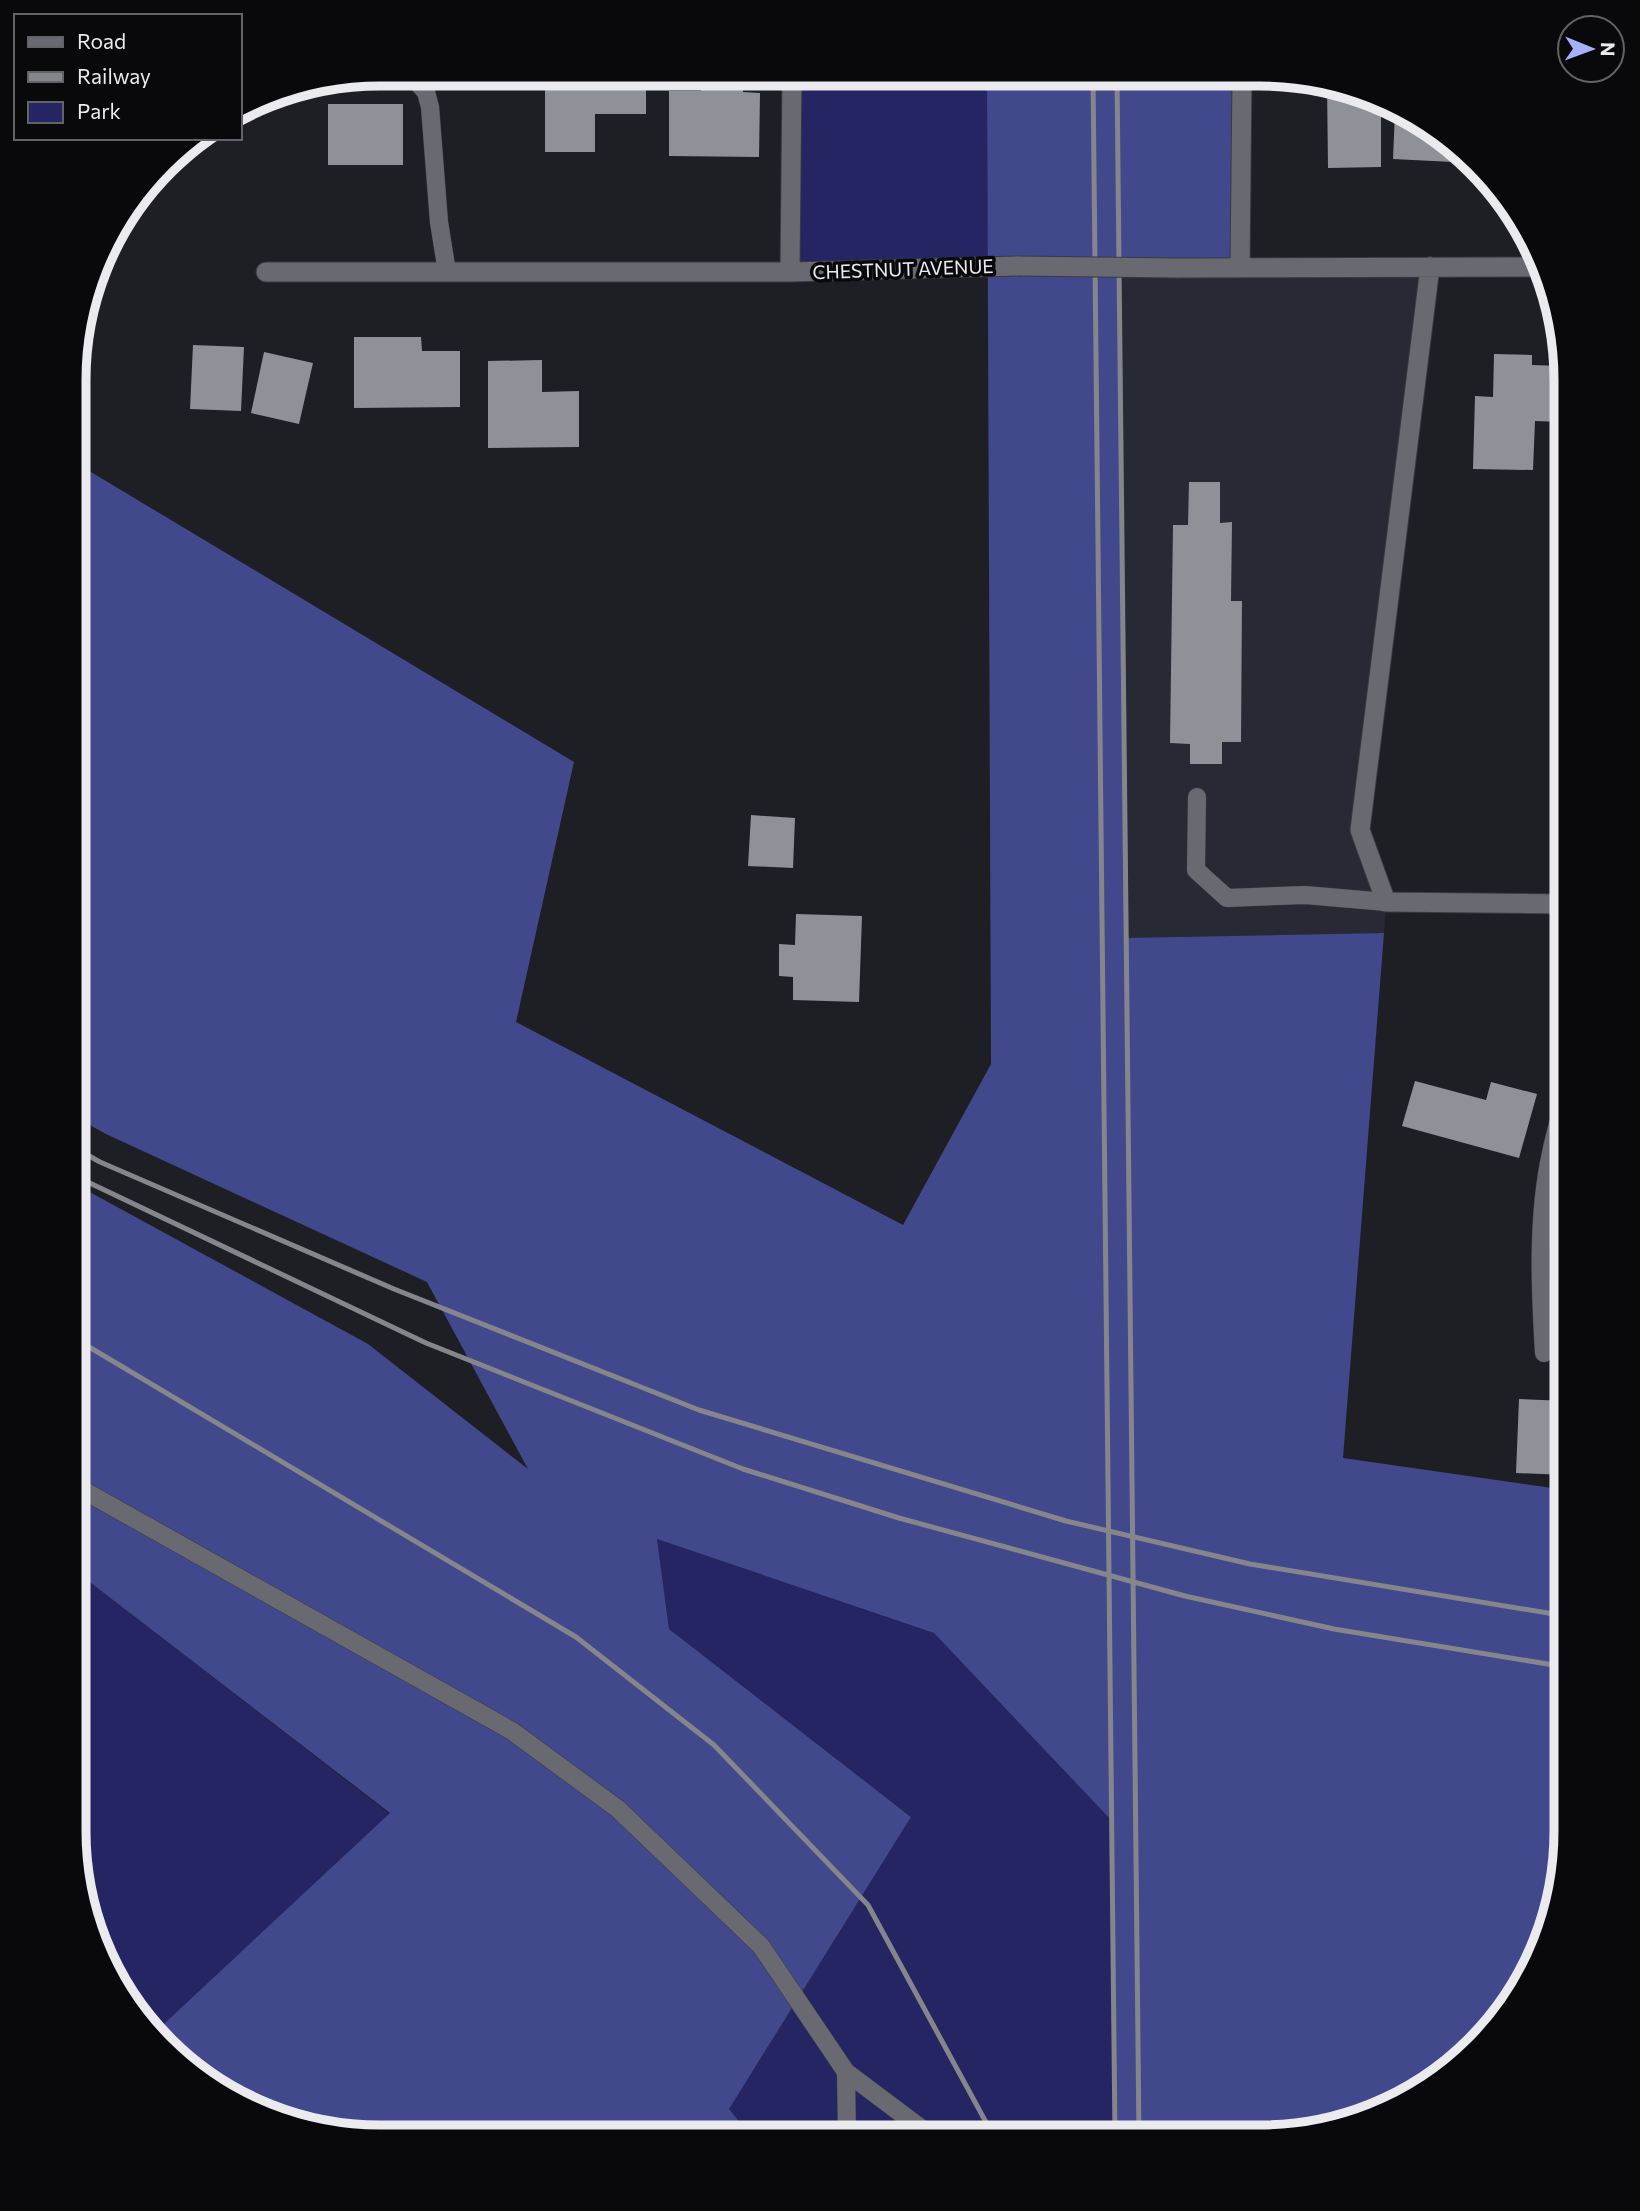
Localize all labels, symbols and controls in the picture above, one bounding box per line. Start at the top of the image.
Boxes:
legend [14,14,242,140]
north arrow [1556,14,1626,84]
text: Road [77,28,126,53]
text: N [1597,42,1620,57]
text: Railway [77,63,151,88]
text: Park [77,98,121,123]
street label: CHESTNUT AVENUE [812,254,994,283]

